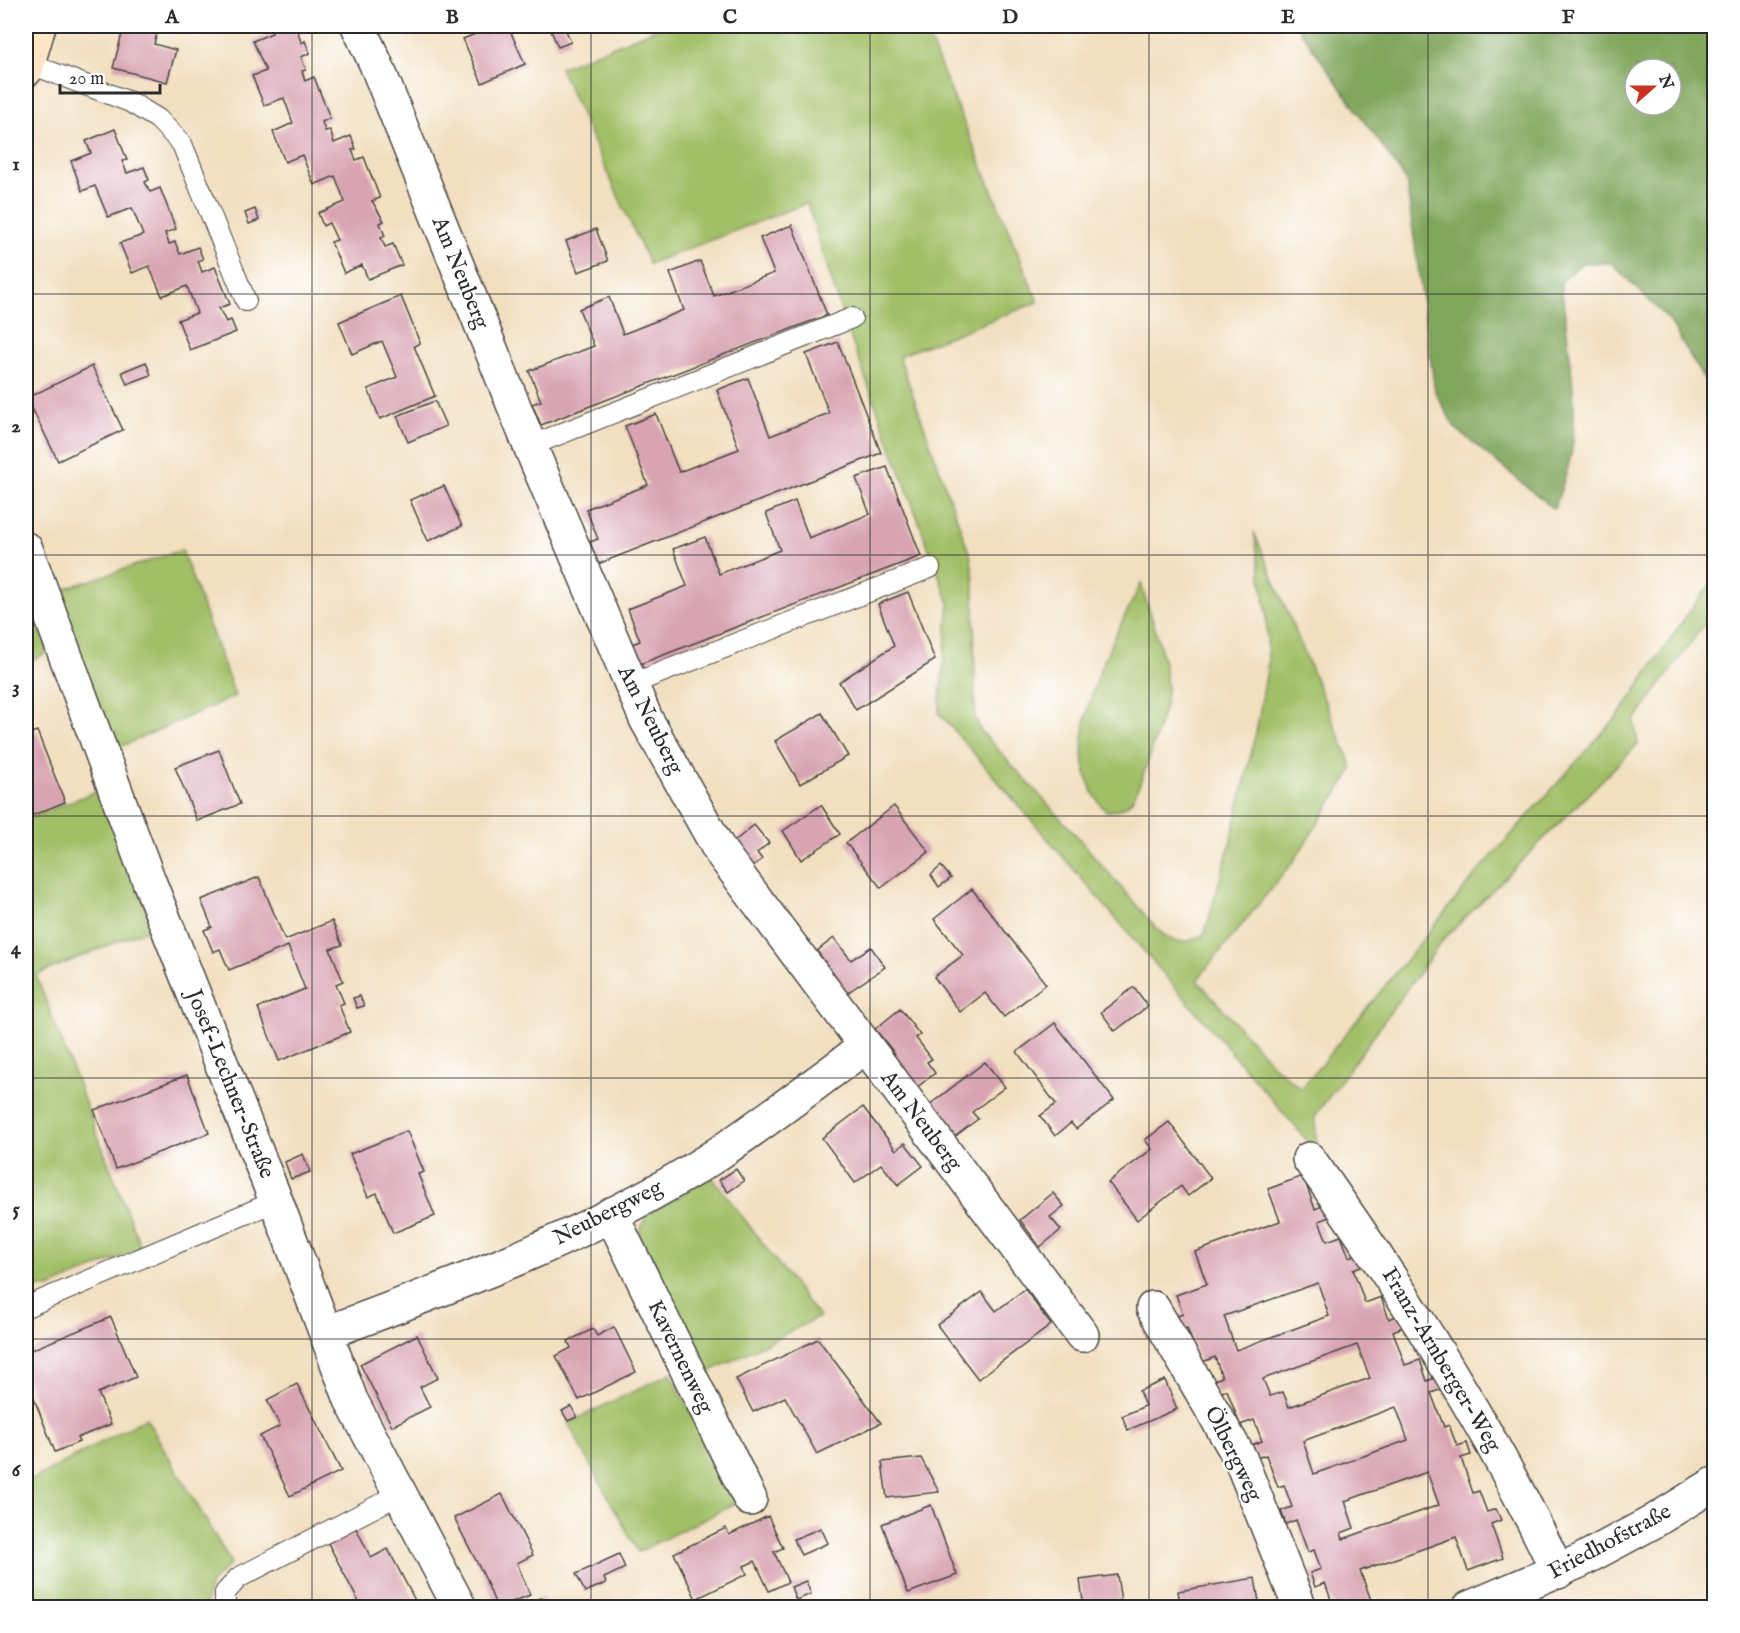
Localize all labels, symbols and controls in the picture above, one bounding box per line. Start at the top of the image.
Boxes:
text: A [164,5,180,30]
text: B [445,5,459,30]
text: C [723,5,737,30]
text: D [1002,5,1018,30]
text: E [1281,5,1295,30]
text: F [1562,5,1575,30]
scale bar [60,57,160,95]
north arrow [1623,57,1683,117]
text: 20 m [69,68,104,91]
text: N [1653,71,1677,93]
text: 1 [12,152,20,177]
street label: Am Neuberg [424,212,496,334]
text: 2 [11,414,21,439]
street label: Am Neuberg [610,660,690,780]
text: 3 [12,675,20,700]
text: 4 [11,936,22,961]
street label: Josef-Lechner-Straße [178,983,281,1183]
street label: Am Neuberg [874,1064,968,1178]
street label: Neubergweg [549,1173,668,1252]
text: 5 [12,1197,20,1222]
street label: Franz-Arnberger-Weg [1375,1263,1508,1458]
street label: Kavernenweg [641,1296,720,1419]
street label: Ölbergweg [1198,1402,1269,1507]
text: 6 [12,1458,22,1483]
street label: Friedhofstraße [1544,1498,1676,1586]

